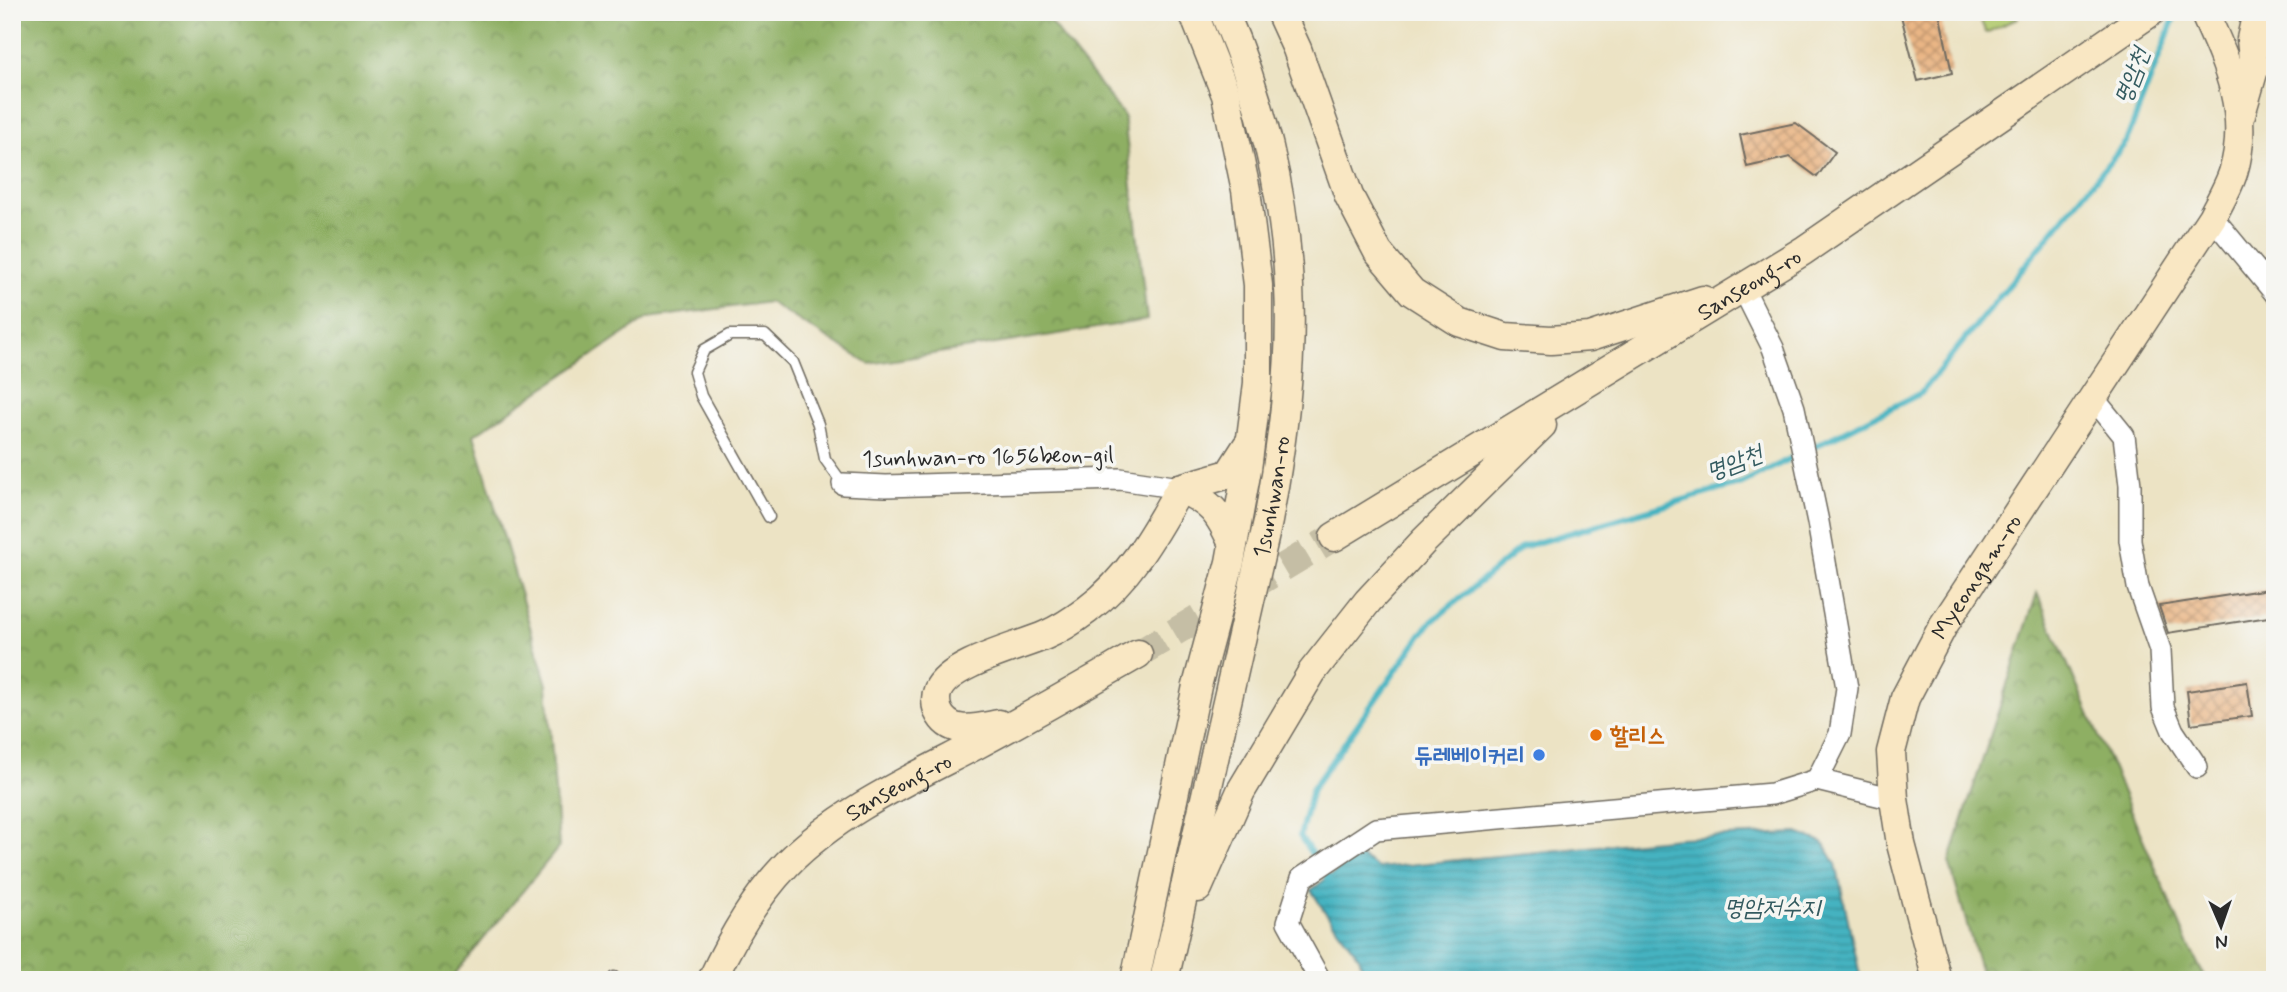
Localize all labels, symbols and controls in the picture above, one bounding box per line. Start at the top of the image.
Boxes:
water label: 명암천 [2108,41,2158,109]
street label: Sanseong-ro [1692,242,1808,329]
street label: 1sunhwan-ro [1247,434,1298,561]
water label: 명암천 [1702,438,1770,488]
street label: 1sunhwan-ro 1656beon-gil [862,441,1114,475]
street label: Myeongam-ro [1926,509,2030,645]
place label: 할리스 [1609,722,1666,752]
marker: 할리스 [1588,727,1604,743]
place label: 듀레베이커리 [1414,742,1525,772]
street label: Sanseong-ro [840,747,958,830]
marker: 듀레베이커리 [1531,747,1547,763]
north arrow [2186,890,2256,960]
water label: 명암저수지 [1724,893,1823,924]
text: N [2215,929,2228,954]

